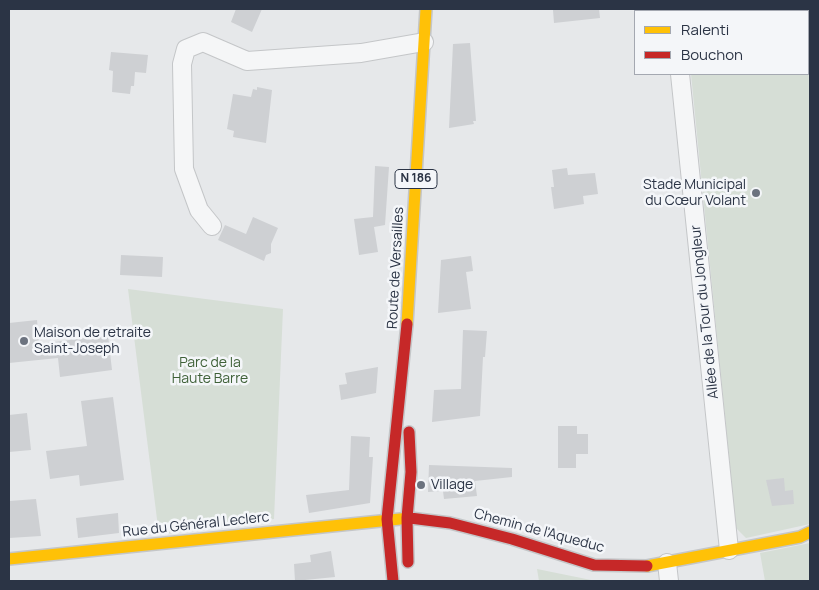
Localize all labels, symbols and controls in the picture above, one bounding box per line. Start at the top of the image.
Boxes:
legend [634,10,809,75]
text: Ralenti [681,19,729,40]
text: Bouchon [681,44,743,65]
road number: N 186 [395,170,437,188]
place label: Stade Municipal du Cœur Volant [643,177,746,210]
marker: Stade Municipal du Cœur Volant [750,187,762,199]
street label: Route de Versailles [384,207,408,329]
street label: Allée de la Tour du Jongleur [688,224,722,400]
place label: Maison de retraite Saint-Joseph [34,325,151,358]
marker: Maison de retraite Saint-Joseph [18,335,30,347]
park label: Parc de la Haute Barre [172,355,248,388]
place label: Village [431,477,473,493]
marker: Village [415,479,427,491]
street label: Chemin de l'Aqueduc [472,506,606,556]
street label: Rue du Général Leclerc [122,509,270,541]

